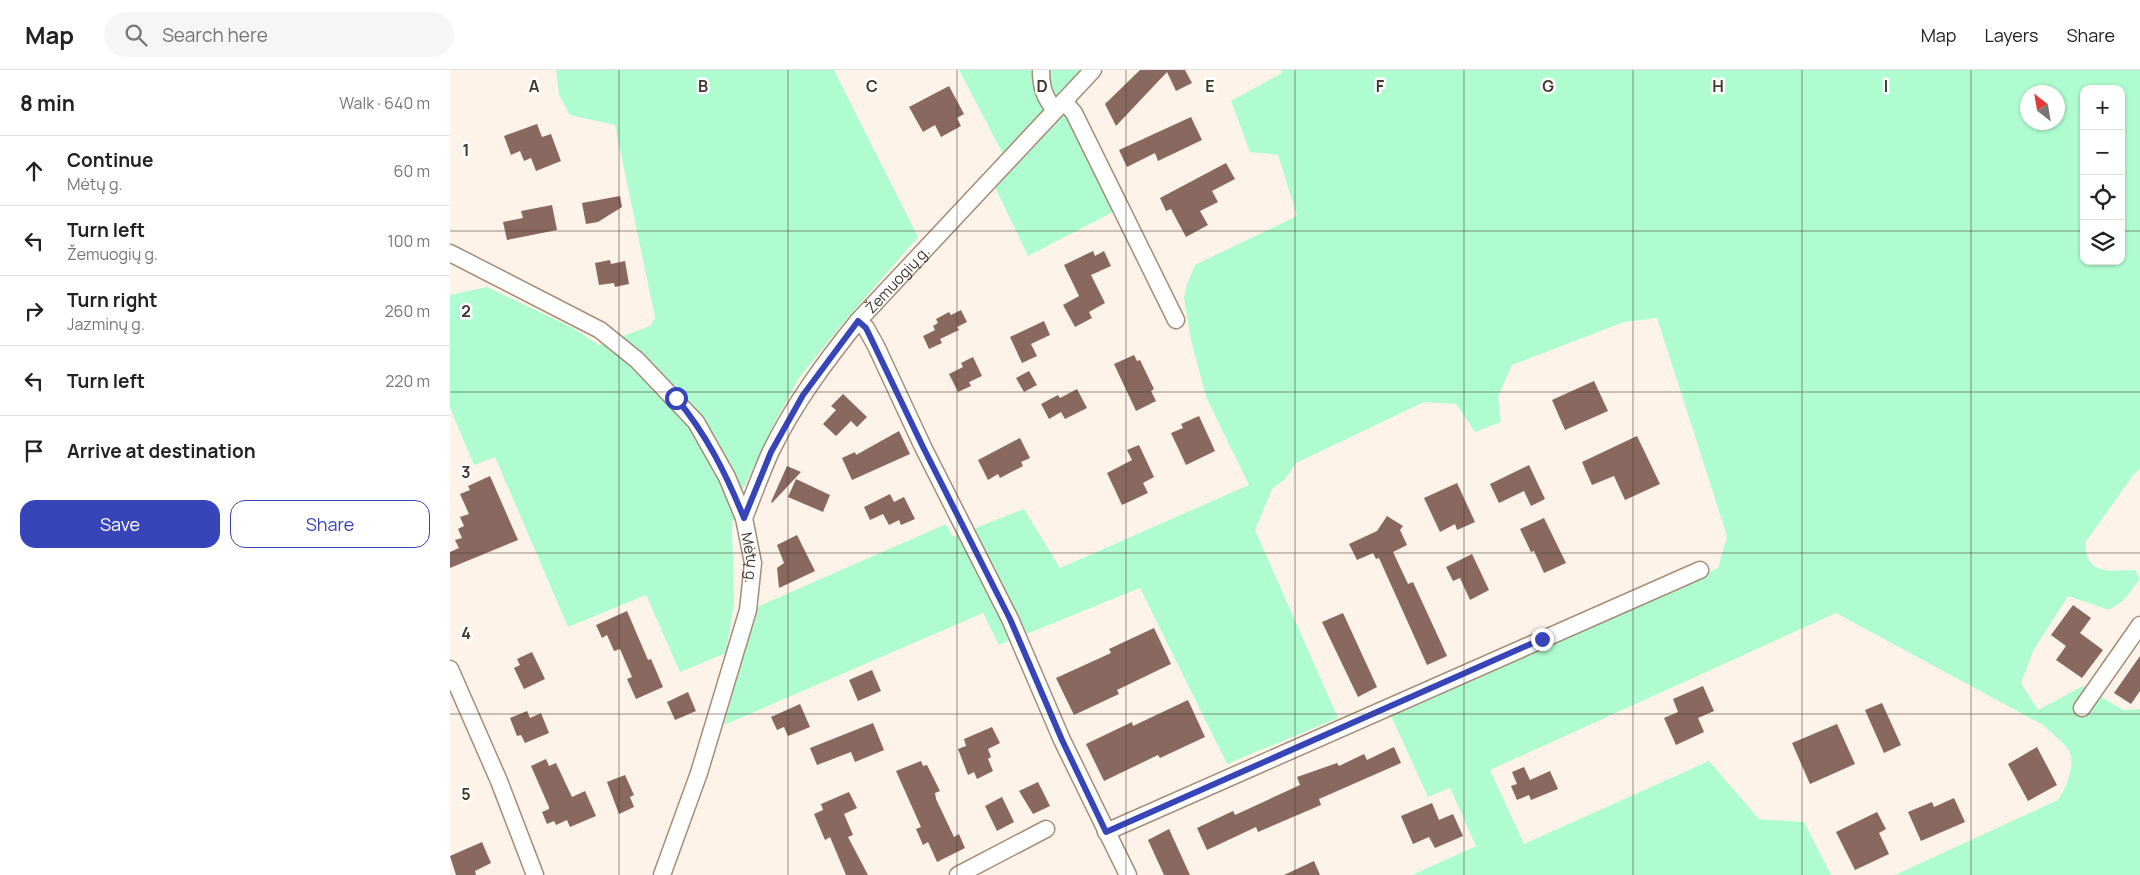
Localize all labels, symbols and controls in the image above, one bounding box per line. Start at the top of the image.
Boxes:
search box [104,12,454,57]
text: Map [25,18,74,51]
icon: search [122,21,150,49]
text: Search here [162,22,268,48]
text: Map [1921,23,1956,47]
text: Layers [1984,23,2038,47]
text: Share [2066,23,2115,47]
text: A [529,75,540,97]
text: B [698,75,708,97]
text: C [866,75,878,97]
text: D [1036,75,1048,97]
text: E [1205,75,1215,97]
text: F [1376,75,1385,97]
text: G [1542,75,1554,97]
text: H [1712,75,1724,97]
text: I [1884,75,1888,97]
north arrow [2020,85,2065,130]
map controls [2080,85,2125,265]
button: + [2080,85,2125,130]
text: 8 min [20,89,75,117]
text: Walk · 640 m [339,92,430,114]
button: − [2080,130,2125,175]
text: 1 [462,139,470,161]
text: Continue [67,147,153,173]
icon: ahead [20,157,48,185]
text: 60 m [394,160,430,182]
text: Mėtų g. [67,173,122,195]
button: locate [2080,175,2125,220]
text: Turn left [67,217,145,243]
button: layers [2080,220,2125,265]
icon: left [20,227,48,255]
text: 100 m [387,230,430,252]
street label: Žemuogių g. [860,241,934,318]
text: Žemuogių g. [67,243,158,265]
text: Turn right [67,287,157,313]
icon: right [20,297,48,325]
text: 260 m [384,300,430,322]
text: 2 [461,300,471,322]
text: Jazminų g. [67,313,145,335]
icon: left [20,367,48,395]
text: Turn left [67,368,145,394]
text: 220 m [385,370,430,392]
route start [665,387,688,410]
icon: arrive [20,437,48,465]
text: Arrive at destination [67,438,256,464]
text: 3 [461,461,471,483]
button: Save [20,500,220,548]
button: Share [230,500,430,548]
street label: Mėtų g. [737,530,764,585]
text: 4 [461,622,471,644]
route end [1531,628,1554,651]
text: 5 [461,783,471,805]

